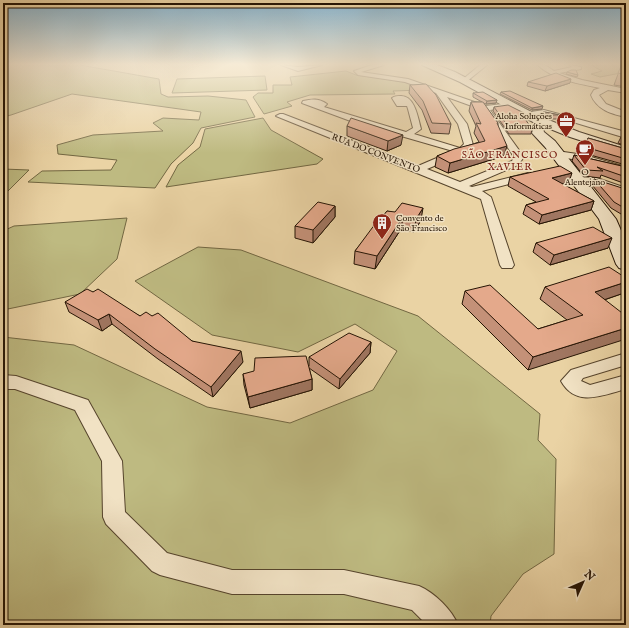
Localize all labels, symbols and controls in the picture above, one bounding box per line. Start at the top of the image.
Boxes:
office icon: Aloha Soluções Informáticas [555,110,577,138]
place label: Aloha Soluções Informáticas [495,111,552,132]
street label: RUA DO CONVENTO [330,132,422,176]
cafe icon: O Alentejano [574,138,596,166]
district label: SÃO FRANCISCO XAVIER [462,148,558,174]
place label: O Alentejano [564,167,605,188]
building icon: Convento de São Francisco [371,212,393,240]
place label: Convento de São Francisco [396,213,447,234]
north arrow [563,562,603,602]
text: N [580,567,598,584]

